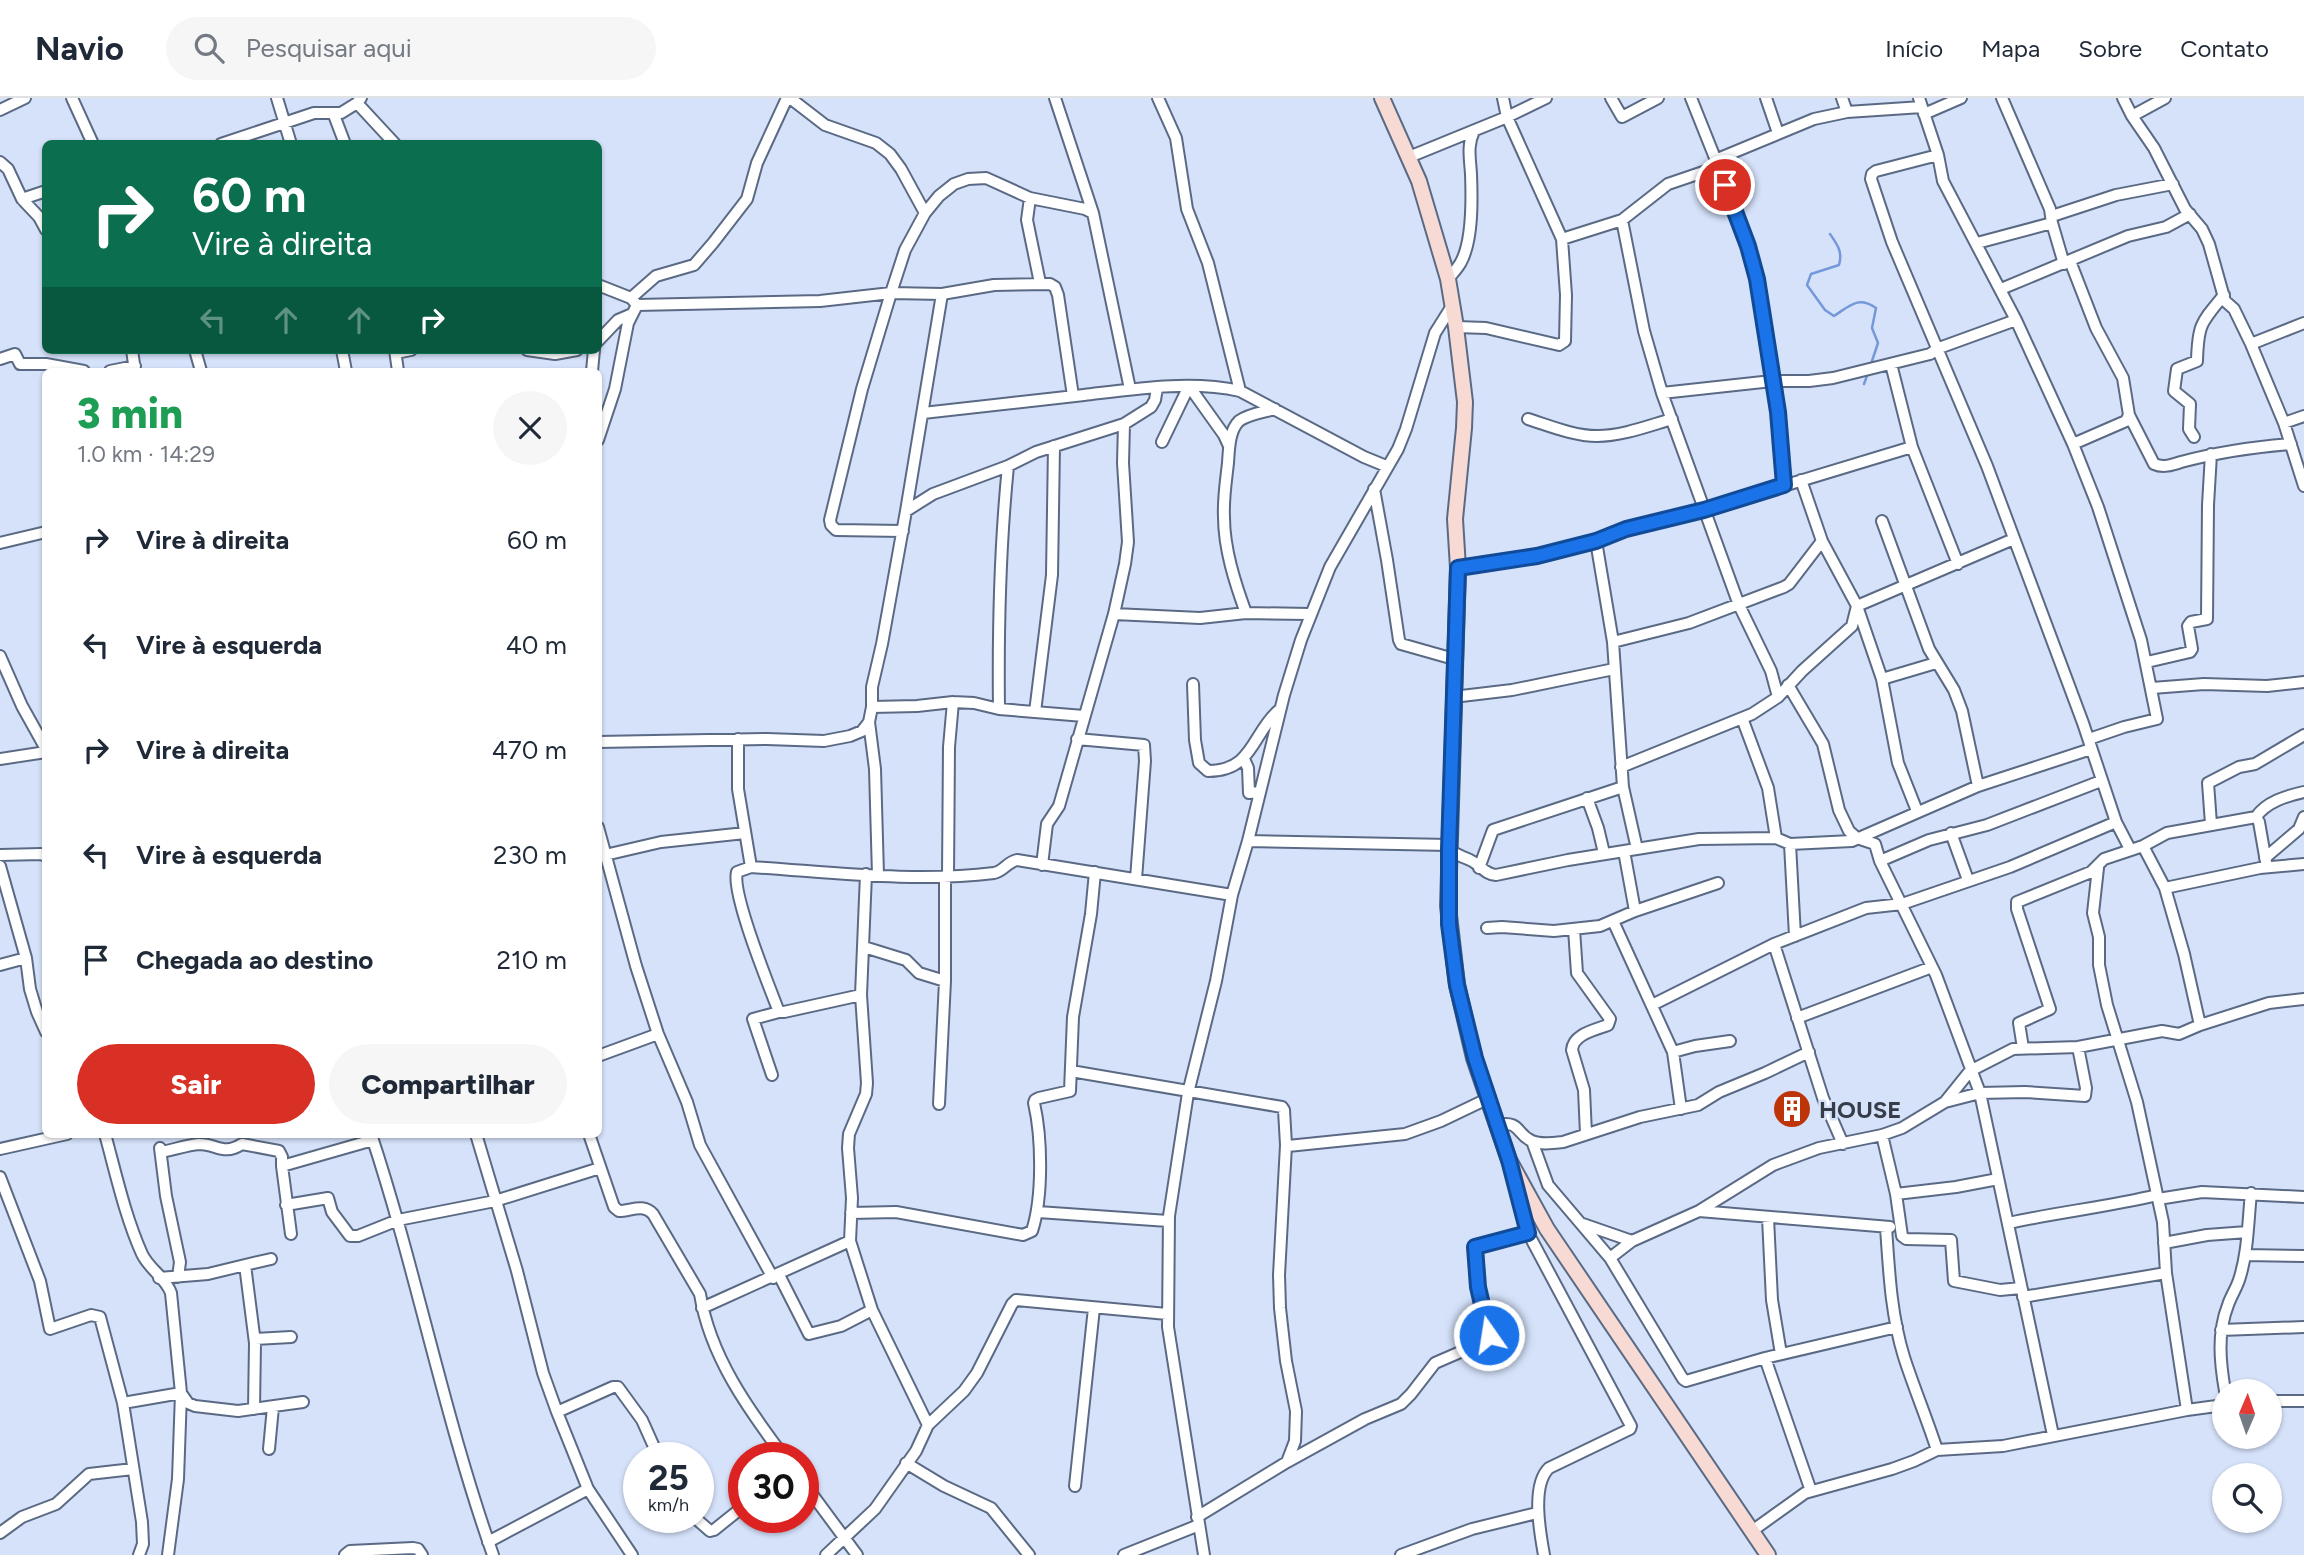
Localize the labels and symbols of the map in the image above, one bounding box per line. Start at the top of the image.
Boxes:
pin [1695,155,1755,215]
building icon: HOUSE [1771,1088,1813,1130]
place label: HOUSE [1819,1095,1902,1124]
position arrow [1452,1298,1526,1372]
north arrow [2212,1379,2282,1449]
speed limit sign: 30 [728,1442,819,1533]

